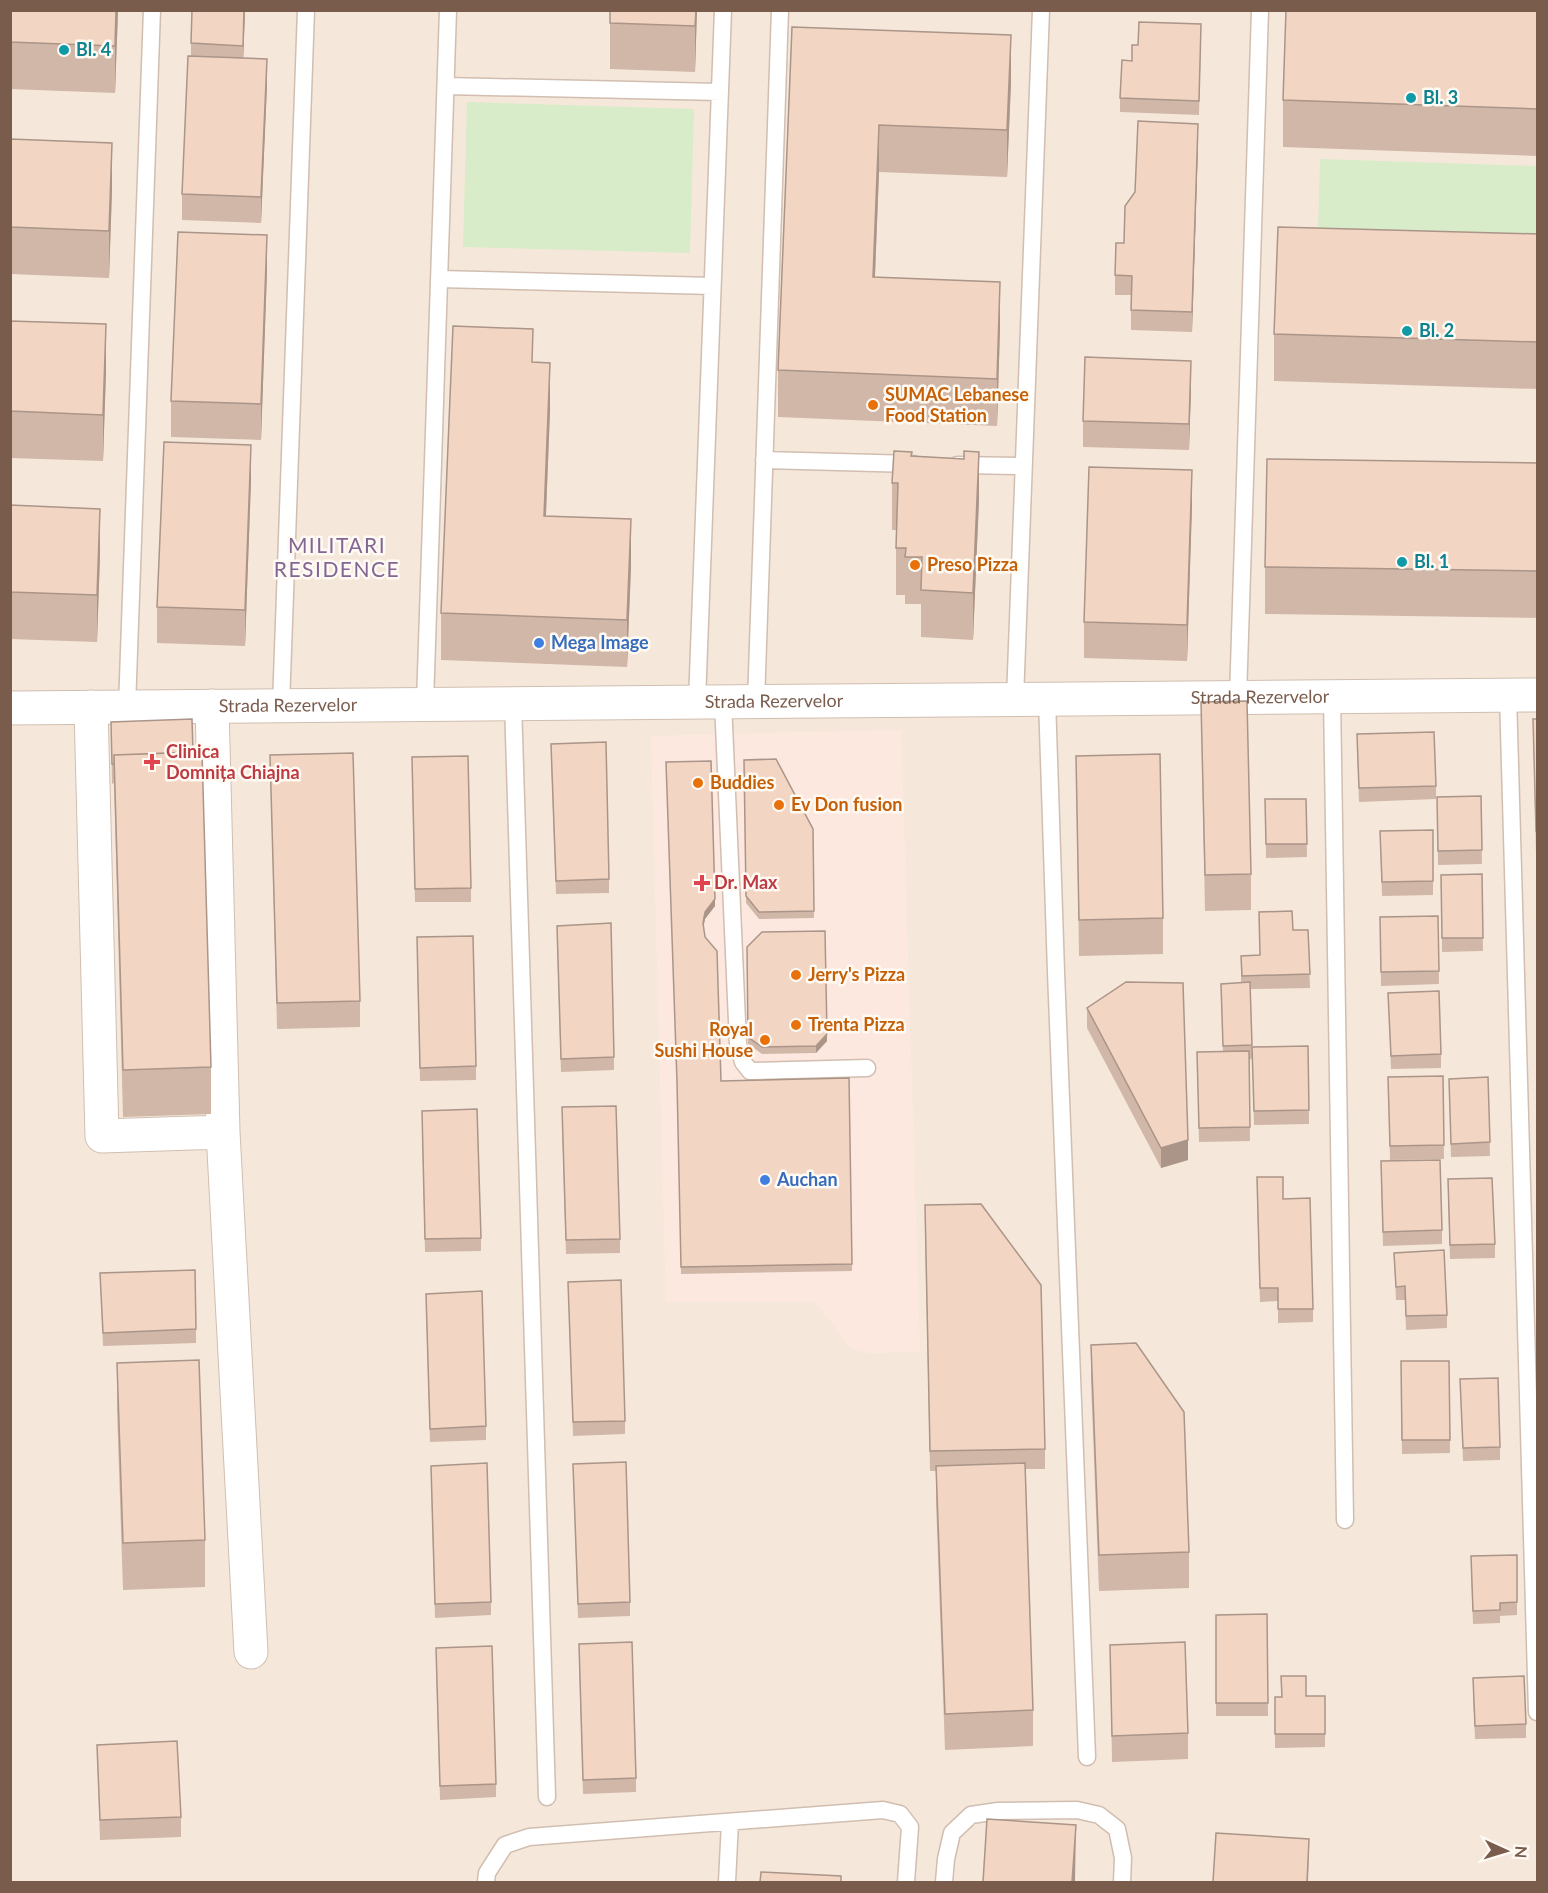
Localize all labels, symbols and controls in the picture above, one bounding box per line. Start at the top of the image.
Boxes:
place label: Bl. 4 [76,38,111,60]
marker: Bl. 4 [57,43,71,57]
place label: Bl. 3 [1423,86,1458,108]
marker: Bl. 3 [1404,91,1418,105]
place label: Bl. 2 [1419,319,1454,341]
marker: Bl. 2 [1400,324,1414,338]
place label: SUMAC Lebanese Food Station [885,383,1029,426]
marker: SUMAC Lebanese Food Station [866,398,880,412]
district label: MILITARI RESIDENCE [274,532,400,581]
place label: Bl. 1 [1414,550,1449,572]
place label: Preso Pizza [927,553,1018,575]
marker: Bl. 1 [1395,555,1409,569]
marker: Preso Pizza [908,558,922,572]
place label: Mega Image [551,631,649,653]
marker: Mega Image [532,636,546,650]
street label: Strada Rezervelor [1190,685,1330,708]
street label: Strada Rezervelor [705,689,844,712]
street label: Strada Rezervelor [219,693,358,716]
place label: Clinica Domnița Chiajna [166,740,300,783]
marker: Clinica Domnița Chiajna [143,753,161,771]
place label: Buddies [710,771,774,793]
marker: Buddies [691,776,705,790]
place label: Ev Don fusion [791,793,903,815]
marker: Ev Don fusion [772,798,786,812]
place label: Dr. Max [714,871,778,893]
marker: Dr. Max [695,876,709,890]
place label: Jerry's Pizza [808,963,905,985]
marker: Jerry's Pizza [789,968,803,982]
place label: Trenta Pizza [808,1013,905,1035]
place label: Royal Sushi House [655,1018,753,1061]
marker: Trenta Pizza [789,1018,803,1032]
marker: Royal Sushi House [758,1033,772,1047]
place label: Auchan [776,1168,838,1190]
marker: Auchan [758,1173,772,1187]
north arrow [1476,1821,1536,1881]
text: N [1512,1845,1531,1859]

